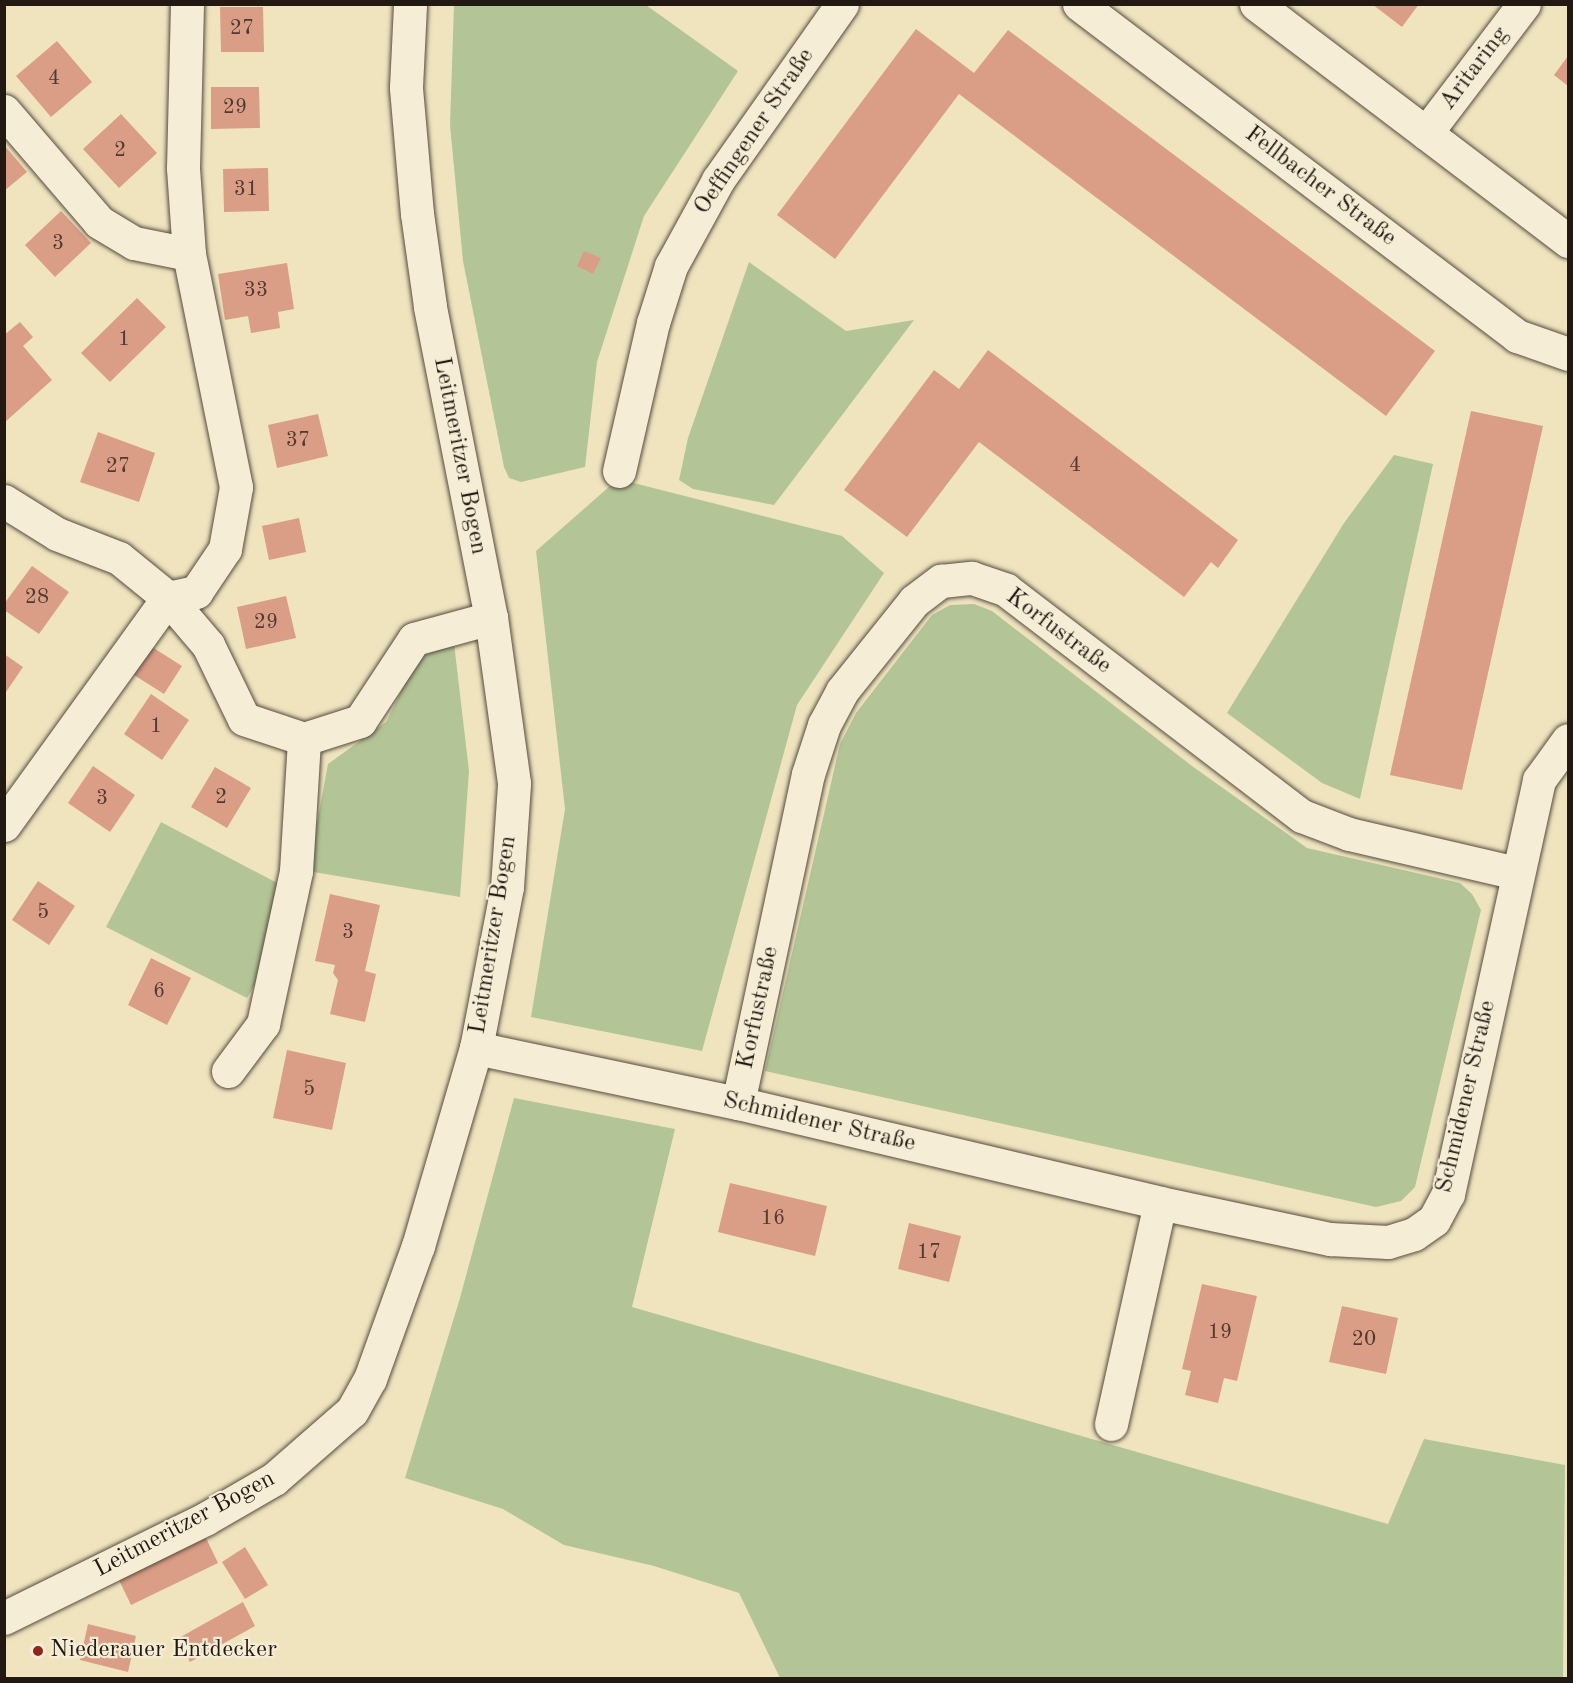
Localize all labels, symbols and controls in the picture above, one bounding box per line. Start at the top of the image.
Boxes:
house number: 27 [230,16,254,42]
street label: Aritaring [1434,22,1516,116]
street label: Oeffingener Straße [689,43,821,221]
house number: 4 [48,66,60,92]
house number: 29 [223,95,247,121]
street label: Fellbacher Straße [1238,121,1402,253]
house number: 2 [114,138,126,164]
house number: 31 [234,177,258,203]
house number: 3 [52,231,64,257]
house number: 33 [244,278,268,304]
house number: 1 [118,327,130,353]
street label: Leitmeritzer Bogen [426,355,492,557]
house number: 37 [286,428,310,454]
house number: 4 [1069,453,1081,479]
house number: 27 [106,454,130,480]
street label: Korfustraße [999,583,1117,681]
house number: 28 [25,585,49,611]
house number: 29 [254,610,278,636]
house number: 1 [150,714,162,740]
house number: 2 [215,785,227,811]
house number: 3 [96,786,108,812]
street label: Leitmeritzer Bogen [464,834,524,1036]
house number: 5 [37,900,49,926]
house number: 3 [342,920,354,946]
street label: Korfustraße [732,944,786,1072]
house number: 6 [153,979,165,1005]
street label: Schmidener Straße [1431,998,1503,1196]
house number: 5 [303,1077,315,1103]
street label: Schmidener Straße [720,1087,918,1159]
house number: 16 [761,1206,785,1232]
house number: 17 [917,1240,941,1266]
house number: 19 [1208,1320,1232,1346]
house number: 20 [1352,1327,1376,1353]
street label: Leitmeritzer Bogen [90,1465,280,1585]
place label: Niederauer Entdecker [50,1637,277,1665]
marker: Niederauer Entdecker [31,1644,45,1658]

